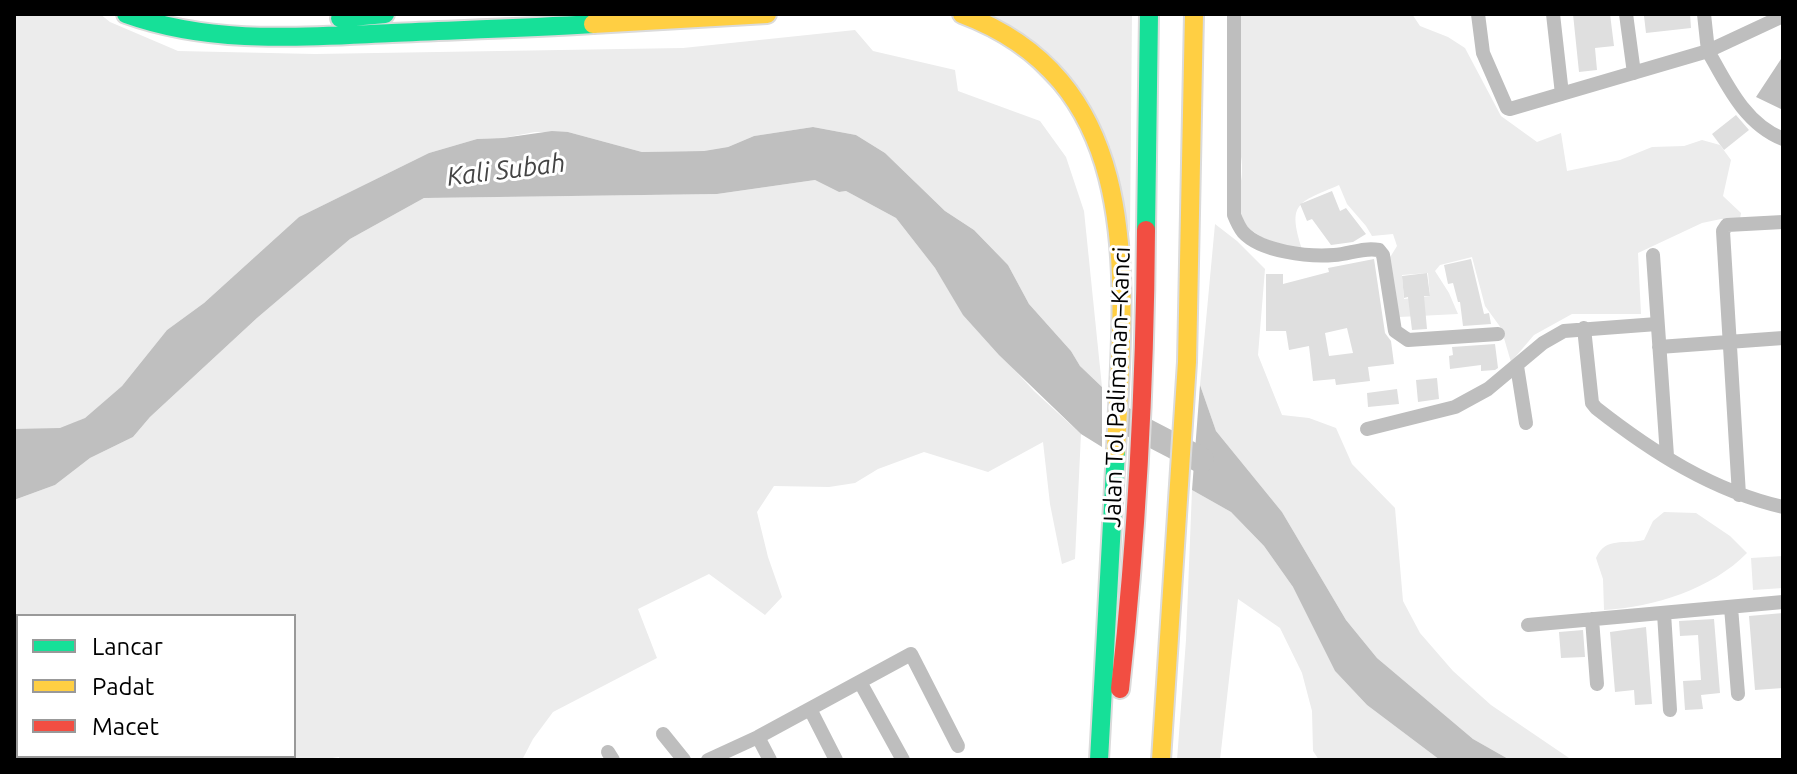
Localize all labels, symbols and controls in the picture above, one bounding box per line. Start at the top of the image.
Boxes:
water label: Kali Subah [445,147,567,193]
street label: Jalan Tol Palimanan–Kanci [1098,246,1136,528]
legend [16,614,296,758]
text: Lancar [92,633,163,660]
text: Padat [92,673,154,700]
text: Macet [92,713,159,740]

